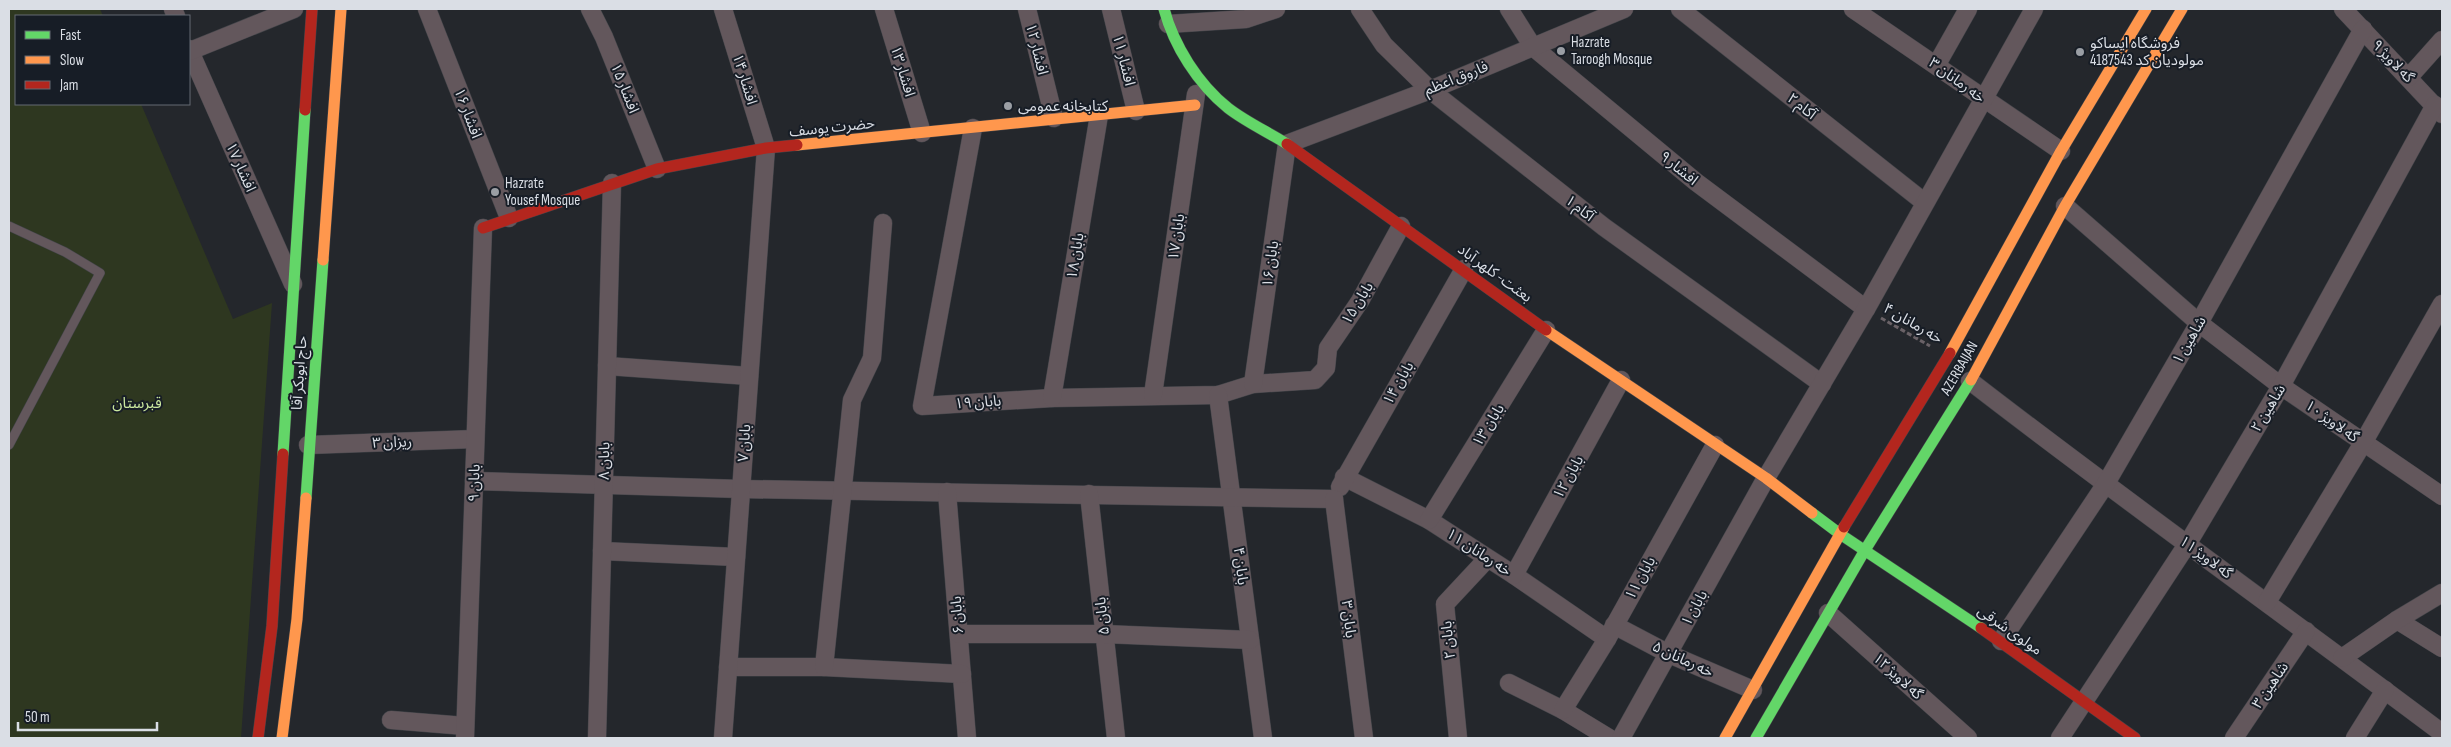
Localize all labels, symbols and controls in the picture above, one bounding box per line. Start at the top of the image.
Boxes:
legend [15,15,190,105]
street label: افشار ۱۲ [1021,21,1052,77]
text: Fast [60,26,82,45]
street label: افشار ۱۱ [1108,32,1139,88]
place label: Hazrate Taroogh Mosque [1571,33,1652,69]
place label: فروشگاە ایساکو مولودیان کد 4187543 [2090,34,2204,70]
street label: گه لاویژ ۹ [2368,36,2418,87]
street label: افشار ۱۳ [886,43,919,99]
marker: Hazrate Taroogh Mosque [1555,45,1567,57]
marker: فروشگاە ایساکو مولودیان کد 4187543 [2074,46,2086,58]
text: Slow [60,51,84,70]
street label: افشار ۱۴ [728,51,761,107]
street label: خه رمانان ۳ [1925,54,1989,107]
street label: فاروق اعظم [1421,57,1492,101]
street label: افشار ۱۵ [606,60,643,116]
text: Jam [59,76,78,95]
street label: افشار ۱۶ [449,85,486,141]
street label: آکام ۲ [1782,89,1821,125]
place label: کتابخانه عمومی [1018,97,1109,116]
marker: کتابخانه عمومی [1002,100,1014,112]
street label: حضرت یوسف [788,114,876,141]
street label: افشار ۱۷ [221,139,260,195]
street label: افشار ۹ [1656,147,1702,190]
place label: Hazrate Yousef Mosque [505,174,580,210]
marker: Hazrate Yousef Mosque [489,186,501,198]
street label: آکام ۱ [1560,191,1599,227]
street label: بابان ۱۷ [1164,213,1189,261]
street label: بابان ۱۸ [1062,232,1089,281]
street label: بابان ۱۶ [1258,240,1283,288]
street label: بعثت- کلهر آباد [1454,240,1536,307]
street label: بابان ۱۵ [1337,278,1378,328]
street label: خه رمانان ۴ [1880,299,1946,348]
street label: شاهین ۱ [2168,313,2211,368]
street label: حاج ابوبکر آقا [287,335,314,411]
street label: AZERBAIJAN [1936,338,1982,400]
street label: بابان ۱۴ [1379,358,1418,408]
street label: شاهین ۲ [2247,381,2290,436]
street label: بابان ۱۹ [954,391,1002,414]
park label: قبرستان [112,394,162,413]
street label: گه لاویژ ۱۰ [2301,396,2363,447]
street label: بابان ۱۳ [1468,400,1509,450]
street label: بابان ۷ [734,423,755,463]
street label: ۳ ریزان [372,432,412,453]
street label: بابان ۸ [595,442,614,480]
street label: بابان ۱۲ [1549,452,1588,502]
street label: بابان ۹ [464,464,485,502]
street label: خه رمانان ۱۱ [1443,524,1515,581]
street label: گه لاویژ ۱۱ [2175,532,2237,584]
street label: بابان ۴ [1229,546,1252,586]
street label: بابان ۱۱ [1621,553,1660,603]
street label: بابان ۱ [1677,587,1712,629]
street label: بابان ۶ [947,595,968,635]
street label: بابان ۵ [1091,596,1114,636]
street label: بابان ۳ [1337,599,1360,639]
street label: مولوی شرقی [1974,601,2046,660]
street label: بابان ۲ [1437,620,1460,660]
street label: خه رمانان ۵ [1649,637,1717,682]
street label: گه لاویژ ۱۲ [1869,649,1927,704]
street label: شاهین ۳ [2248,658,2293,712]
scale bar [18,700,156,732]
text: 50 m [25,708,50,727]

